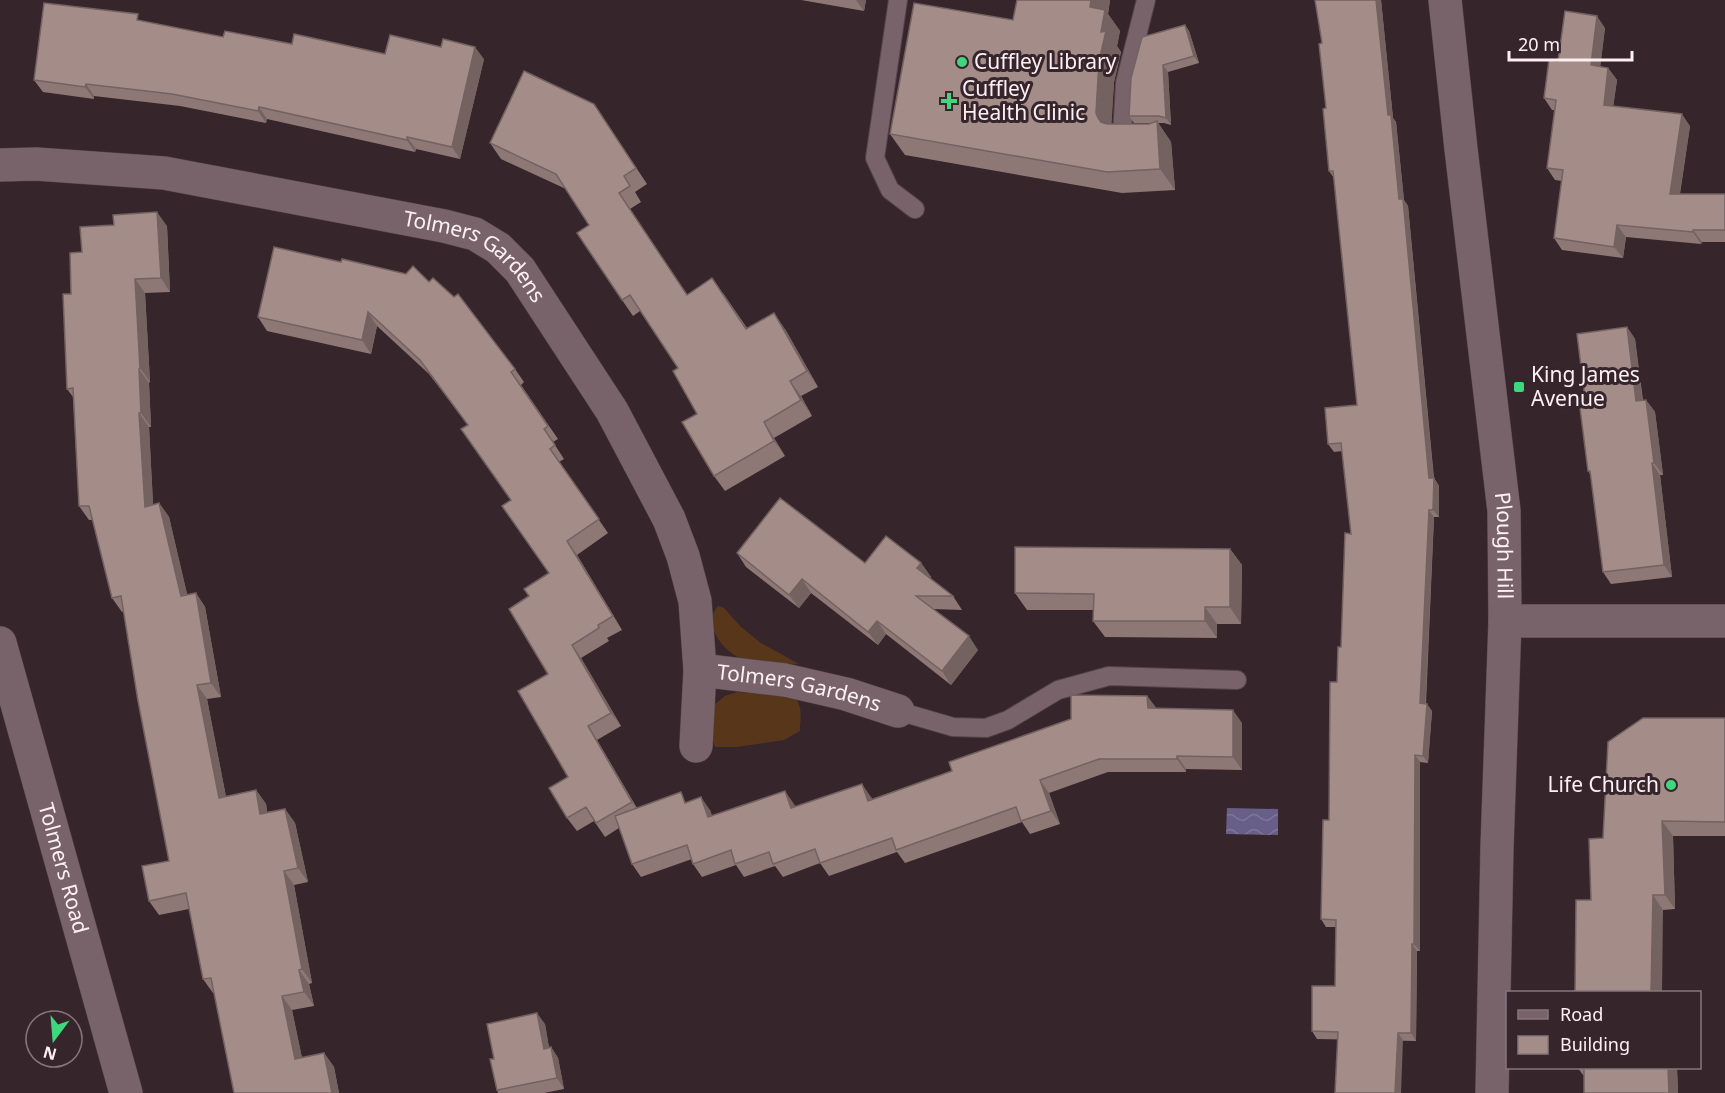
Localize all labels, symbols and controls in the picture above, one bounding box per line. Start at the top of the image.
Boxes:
scale bar [1509,24,1632,62]
text: 20 m [1518,32,1560,56]
place label: Cuffley Library [974,47,1117,75]
marker: Cuffley Library [955,55,969,69]
place label: Cuffley Health Clinic [962,74,1085,126]
marker: Cuffley Health Clinic [940,92,958,110]
street label: Tolmers Gardens [401,204,552,307]
place label: King James Avenue [1531,360,1640,412]
marker: King James Avenue [1512,380,1526,394]
street label: Plough Hill [1489,490,1520,599]
street label: Tolmers Gardens [716,657,885,718]
place label: Life Church [1548,770,1659,798]
marker: Life Church [1664,778,1678,792]
street label: Tolmers Road [32,799,96,937]
legend [1506,991,1701,1069]
text: Road [1560,1002,1603,1026]
north arrow [24,1009,84,1069]
text: Building [1560,1032,1630,1056]
text: N [41,1041,59,1066]

